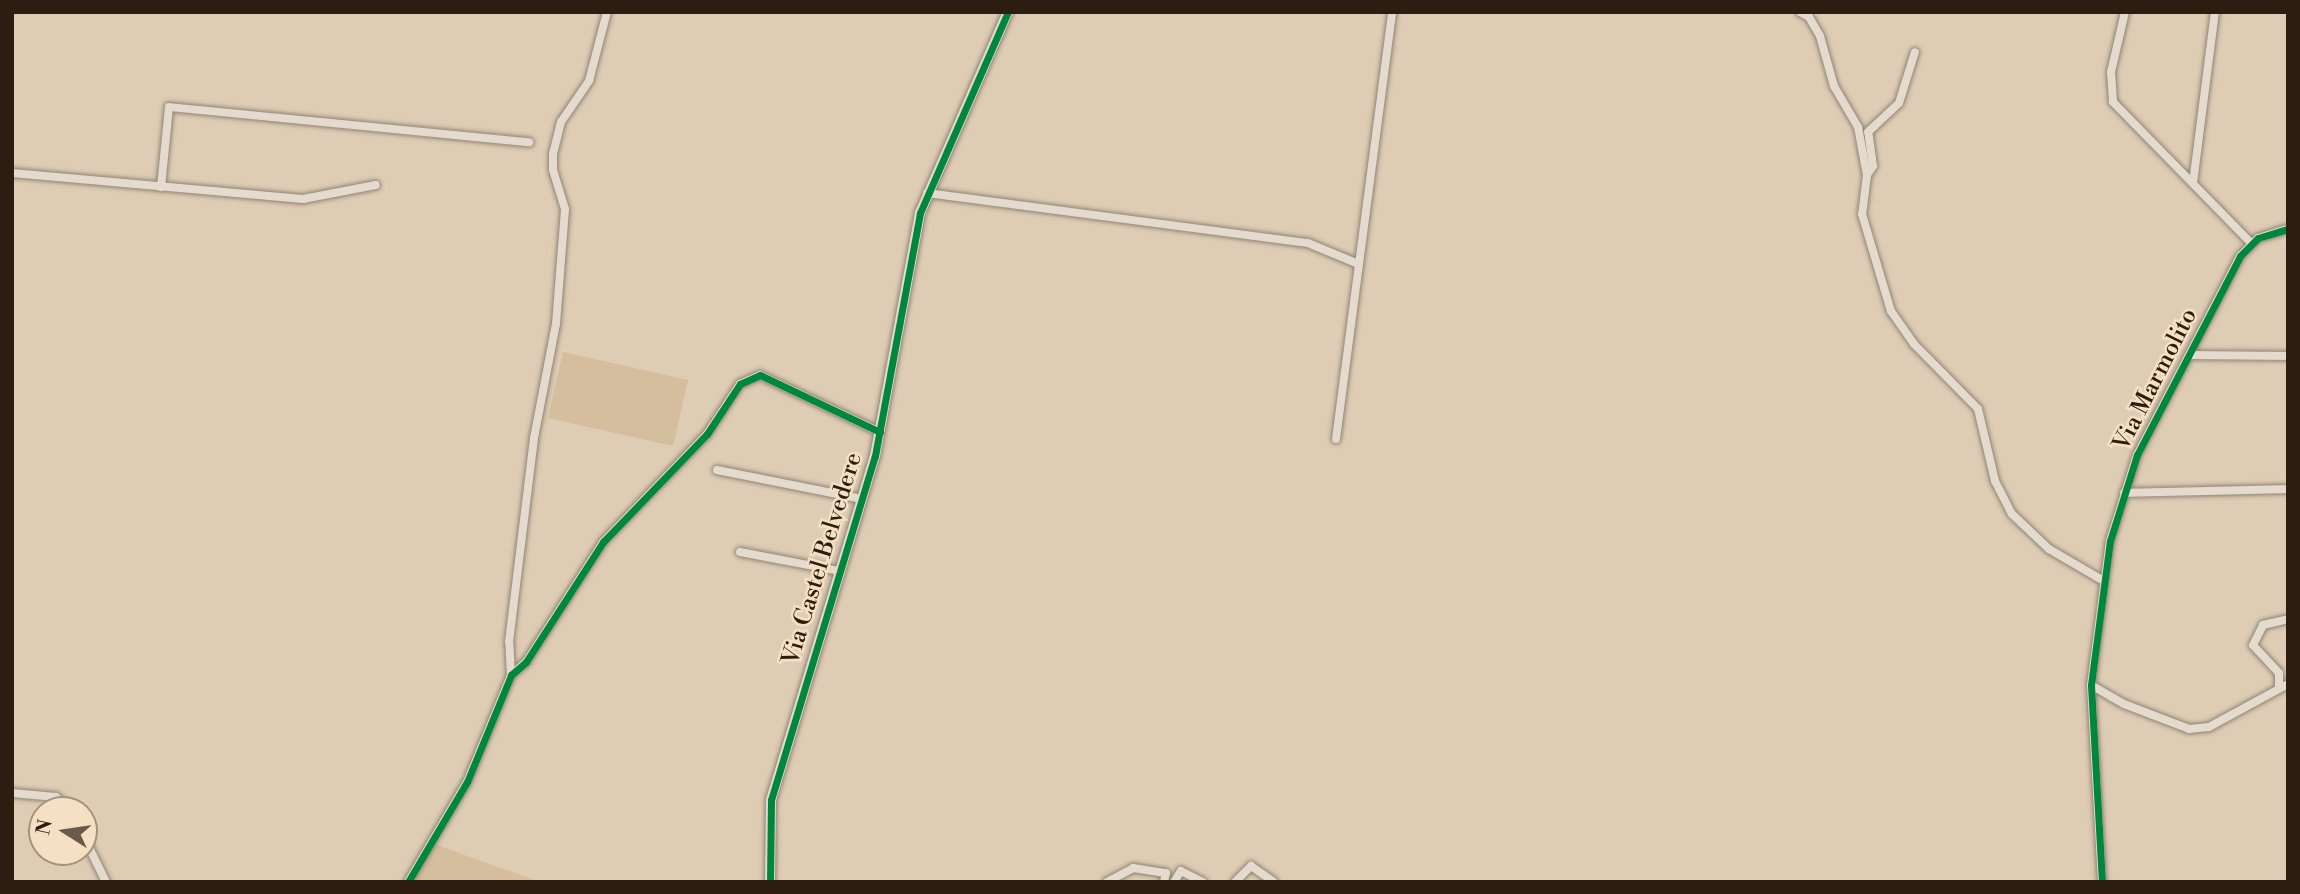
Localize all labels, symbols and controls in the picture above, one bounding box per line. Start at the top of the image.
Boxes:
street label: Via Marmolito [2108,304,2204,456]
street label: Via Castel Belvedere [777,449,869,669]
north arrow [28,796,98,866]
text: N [31,817,58,837]

